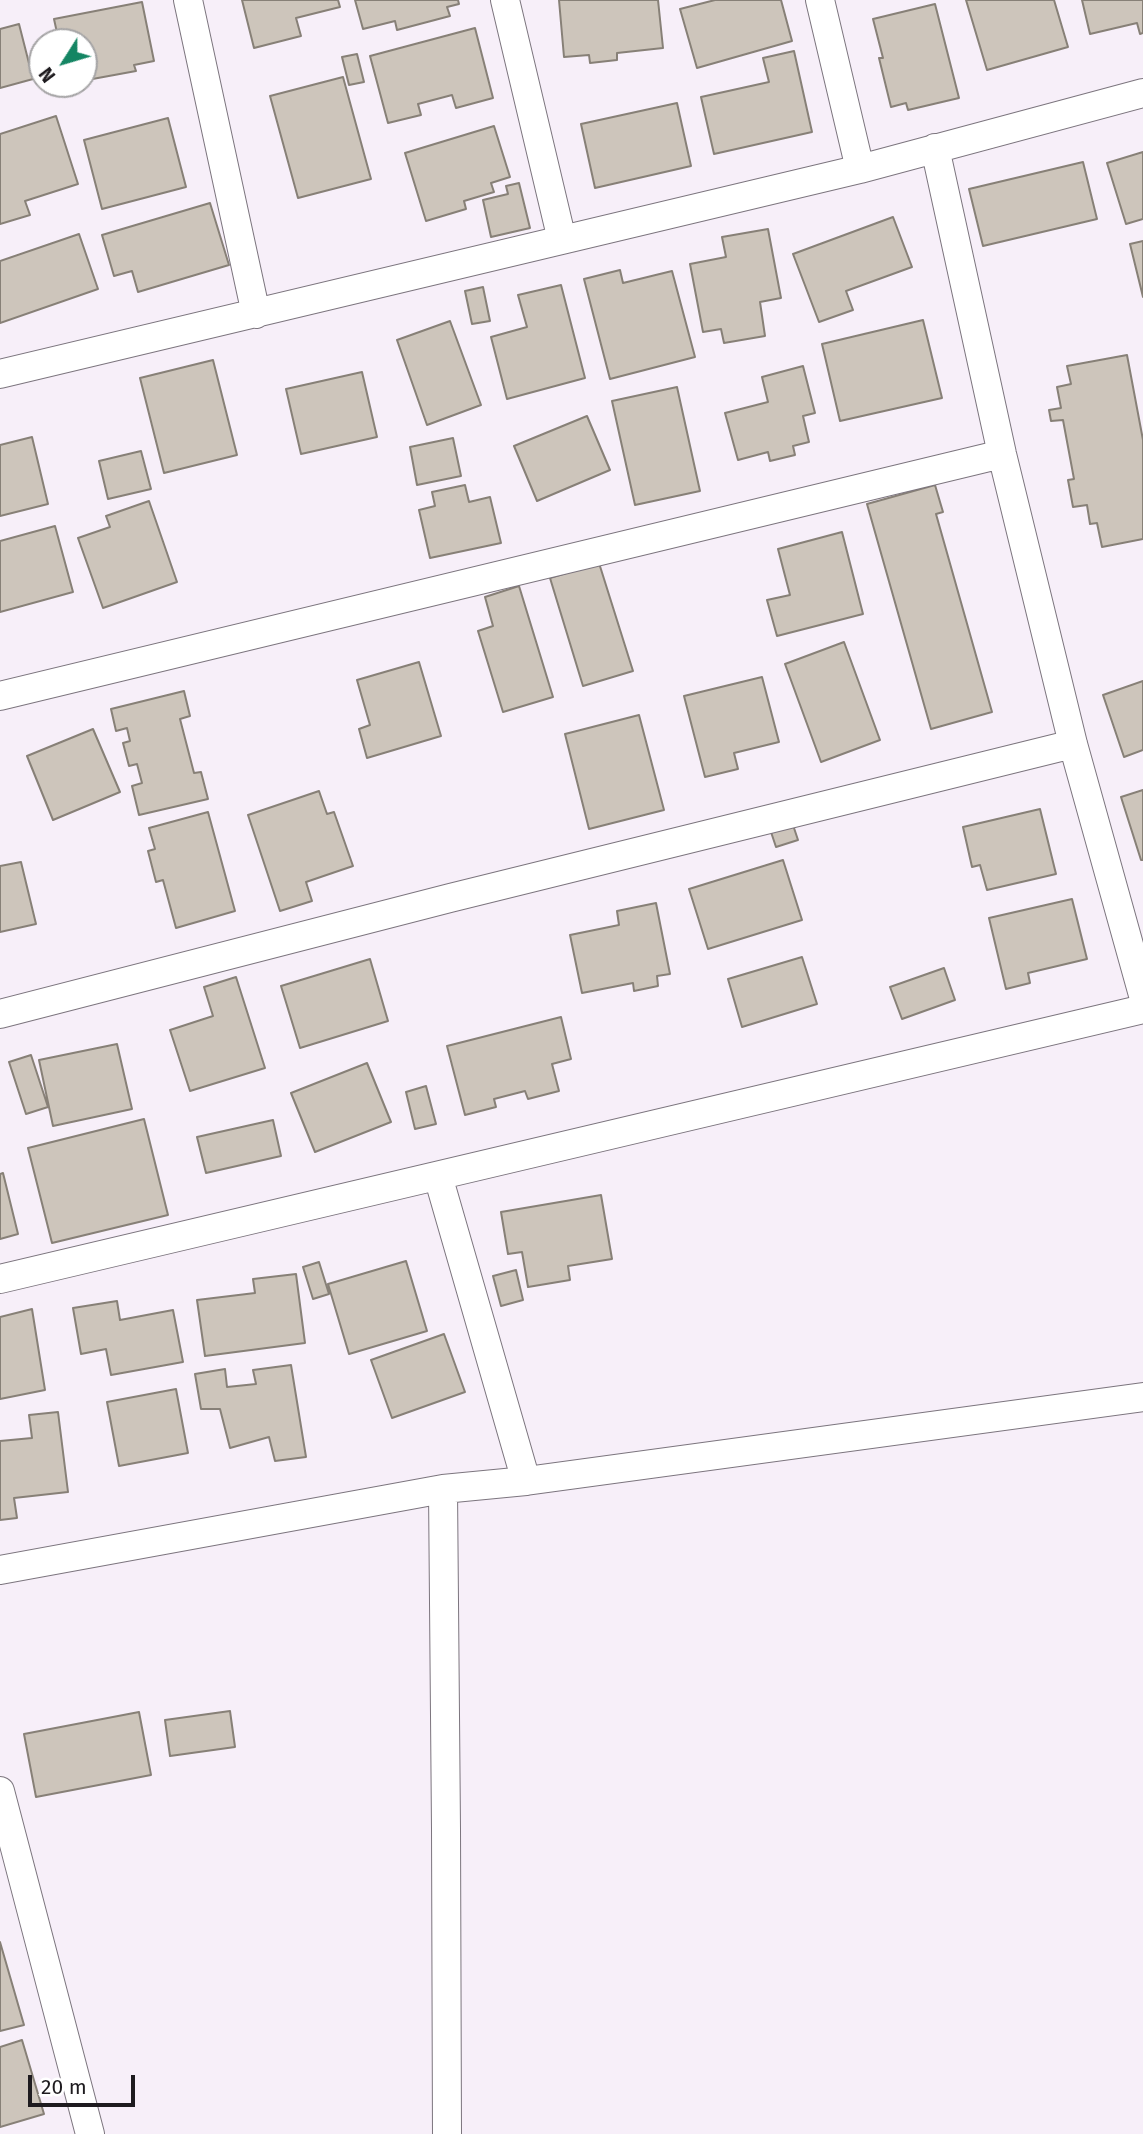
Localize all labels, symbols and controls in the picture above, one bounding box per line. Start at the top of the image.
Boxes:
north arrow [28,28,98,98]
text: N [34,63,60,87]
scale bar [32,2060,138,2104]
text: 20 m [41,2074,87,2100]

